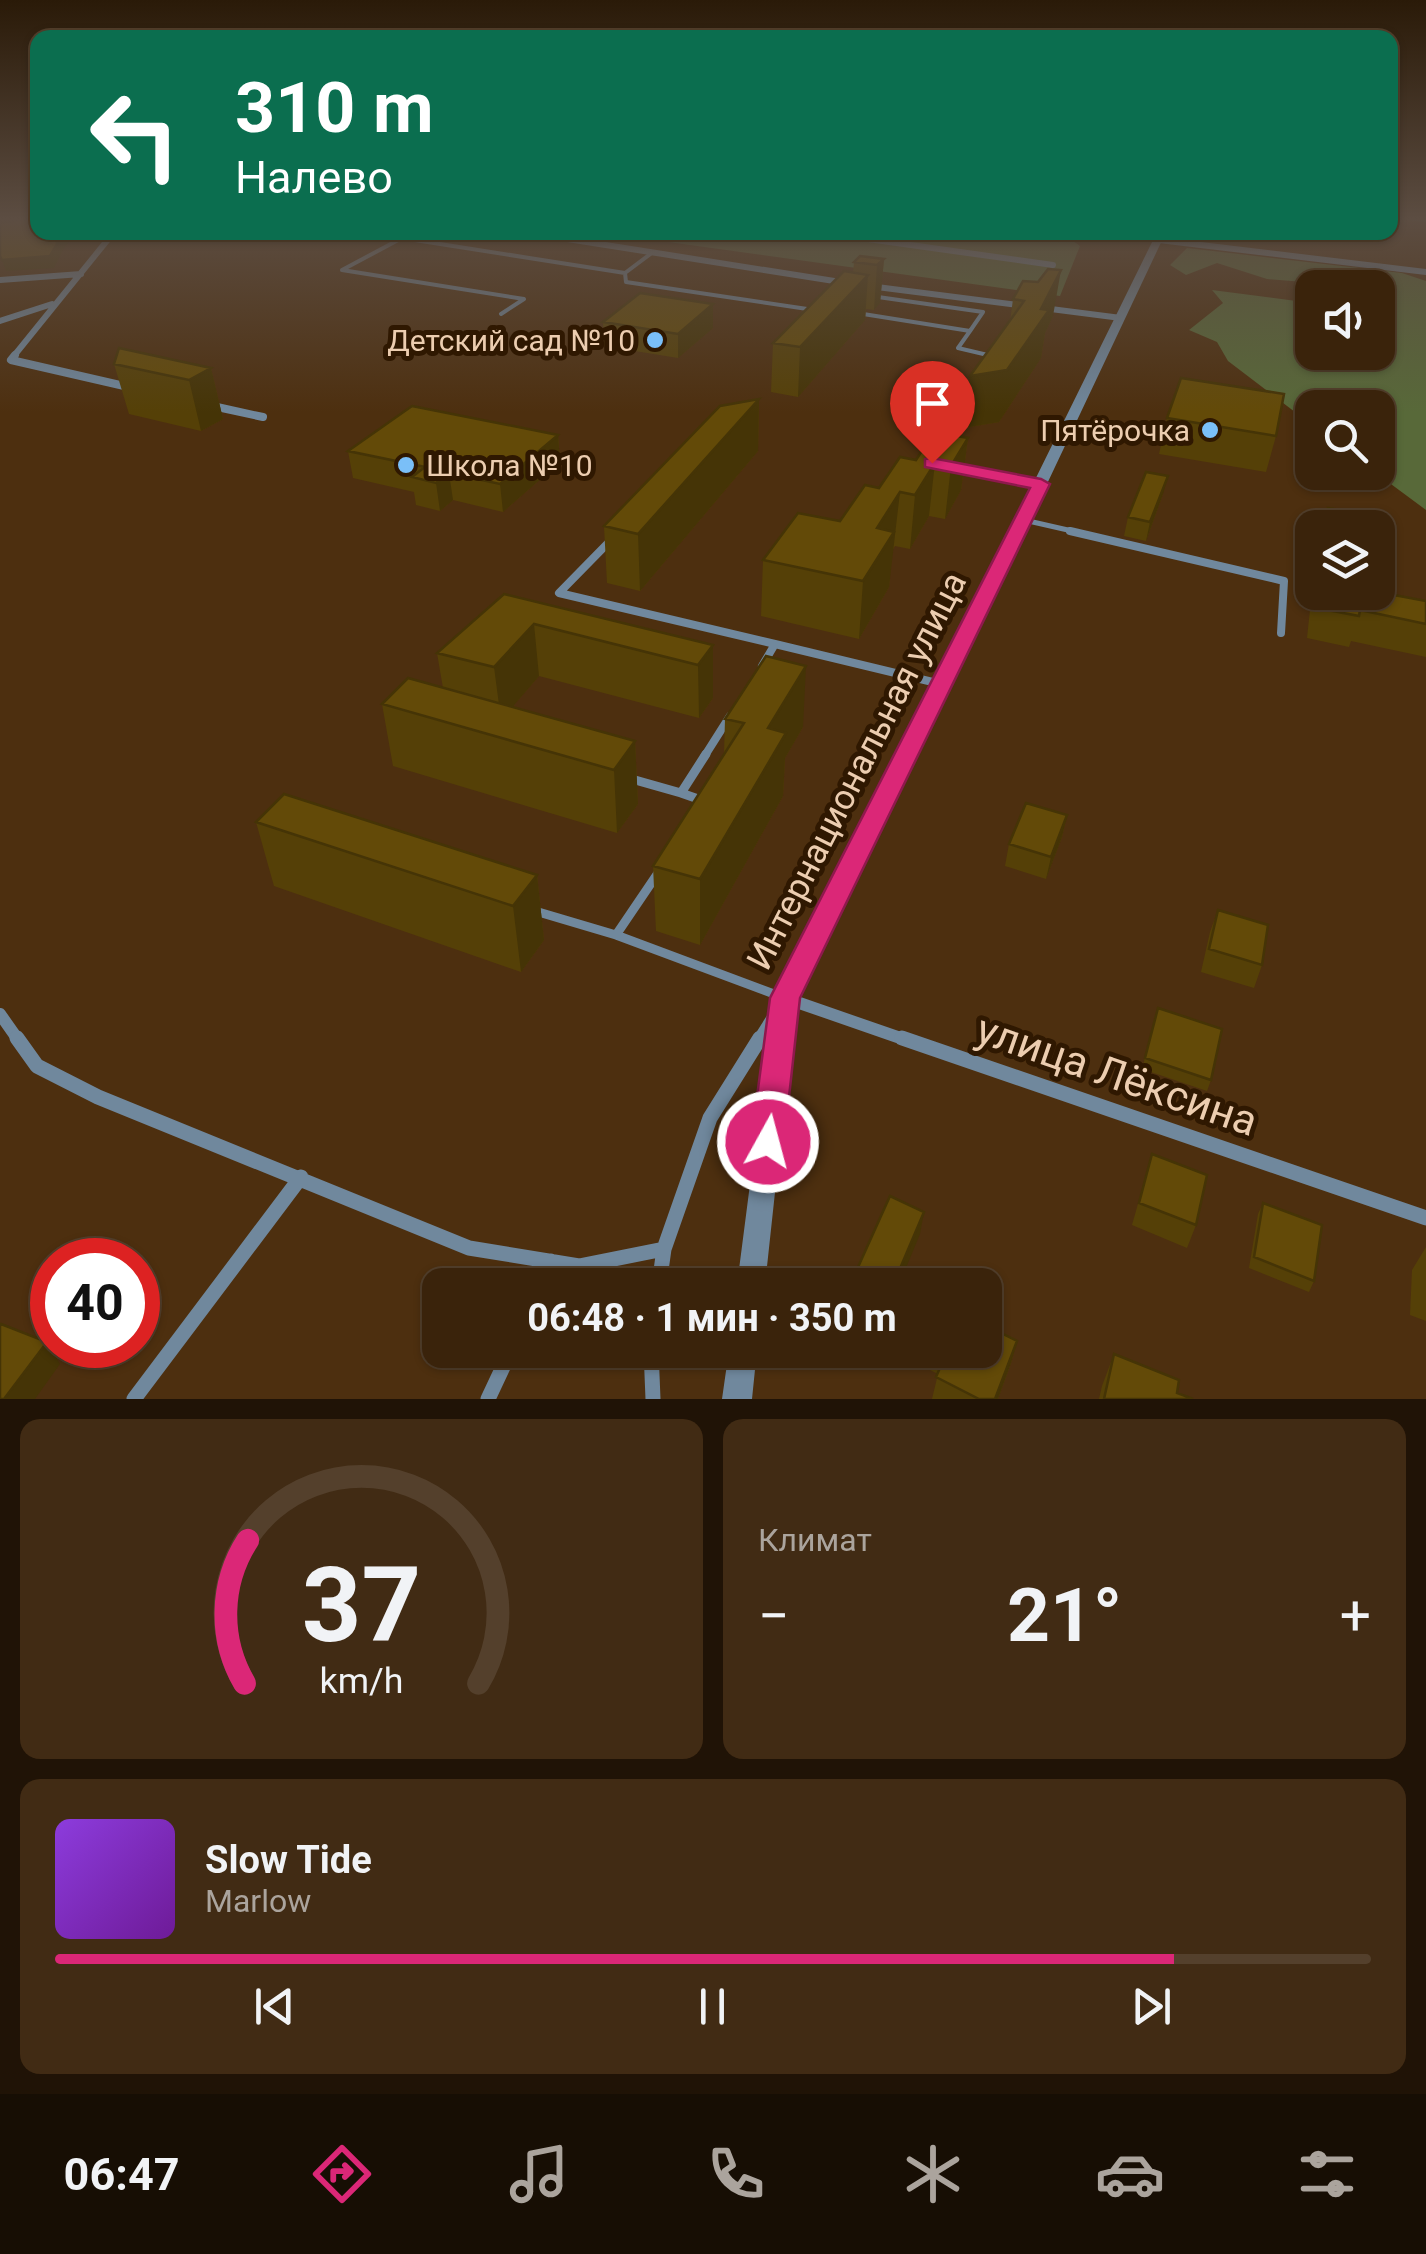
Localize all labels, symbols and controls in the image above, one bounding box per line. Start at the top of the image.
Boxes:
text: 310 m [235,67,434,149]
icon: left [70,70,200,200]
text: Налево [235,151,393,204]
map controls [1295,270,1395,610]
button: sound [1295,270,1395,370]
place label: Детский сад №10 [387,323,635,358]
marker: Детский сад №10 [644,329,666,351]
pin [890,361,975,464]
icon: arrive [905,376,960,431]
button: search [1295,390,1395,490]
place label: Пятёрочка [1040,413,1190,448]
marker: Пятёрочка [1199,419,1221,441]
place label: Школа №10 [426,448,593,483]
marker: Школа №10 [395,454,417,476]
button: layers [1295,510,1395,610]
street label: Интернациональная улица [739,565,975,977]
street label: улица Лёксина [970,1004,1264,1146]
position arrow [716,1090,820,1194]
speed limit sign: 40 [30,1238,160,1368]
text: 06:48 · 1 мин · 350 m [527,1296,897,1340]
text: Климат [758,1521,872,1559]
text: 37 [302,1545,421,1666]
text: 21° [1007,1571,1122,1659]
text: − [758,1584,789,1648]
text: + [1340,1584,1371,1648]
text: km/h [320,1660,403,1702]
text: Slow Tide [205,1838,372,1882]
text: Marlow [205,1882,311,1920]
icon: previous [247,1979,302,2034]
icon: pause [685,1979,740,2034]
icon: next [1124,1979,1179,2034]
icon: directions [307,2139,377,2209]
icon: music [504,2139,574,2209]
icon: phone [701,2139,771,2209]
icon: climate [898,2139,968,2209]
icon: car [1095,2139,1165,2209]
icon: filters [1292,2139,1362,2209]
text: 06:47 [64,2148,180,2201]

